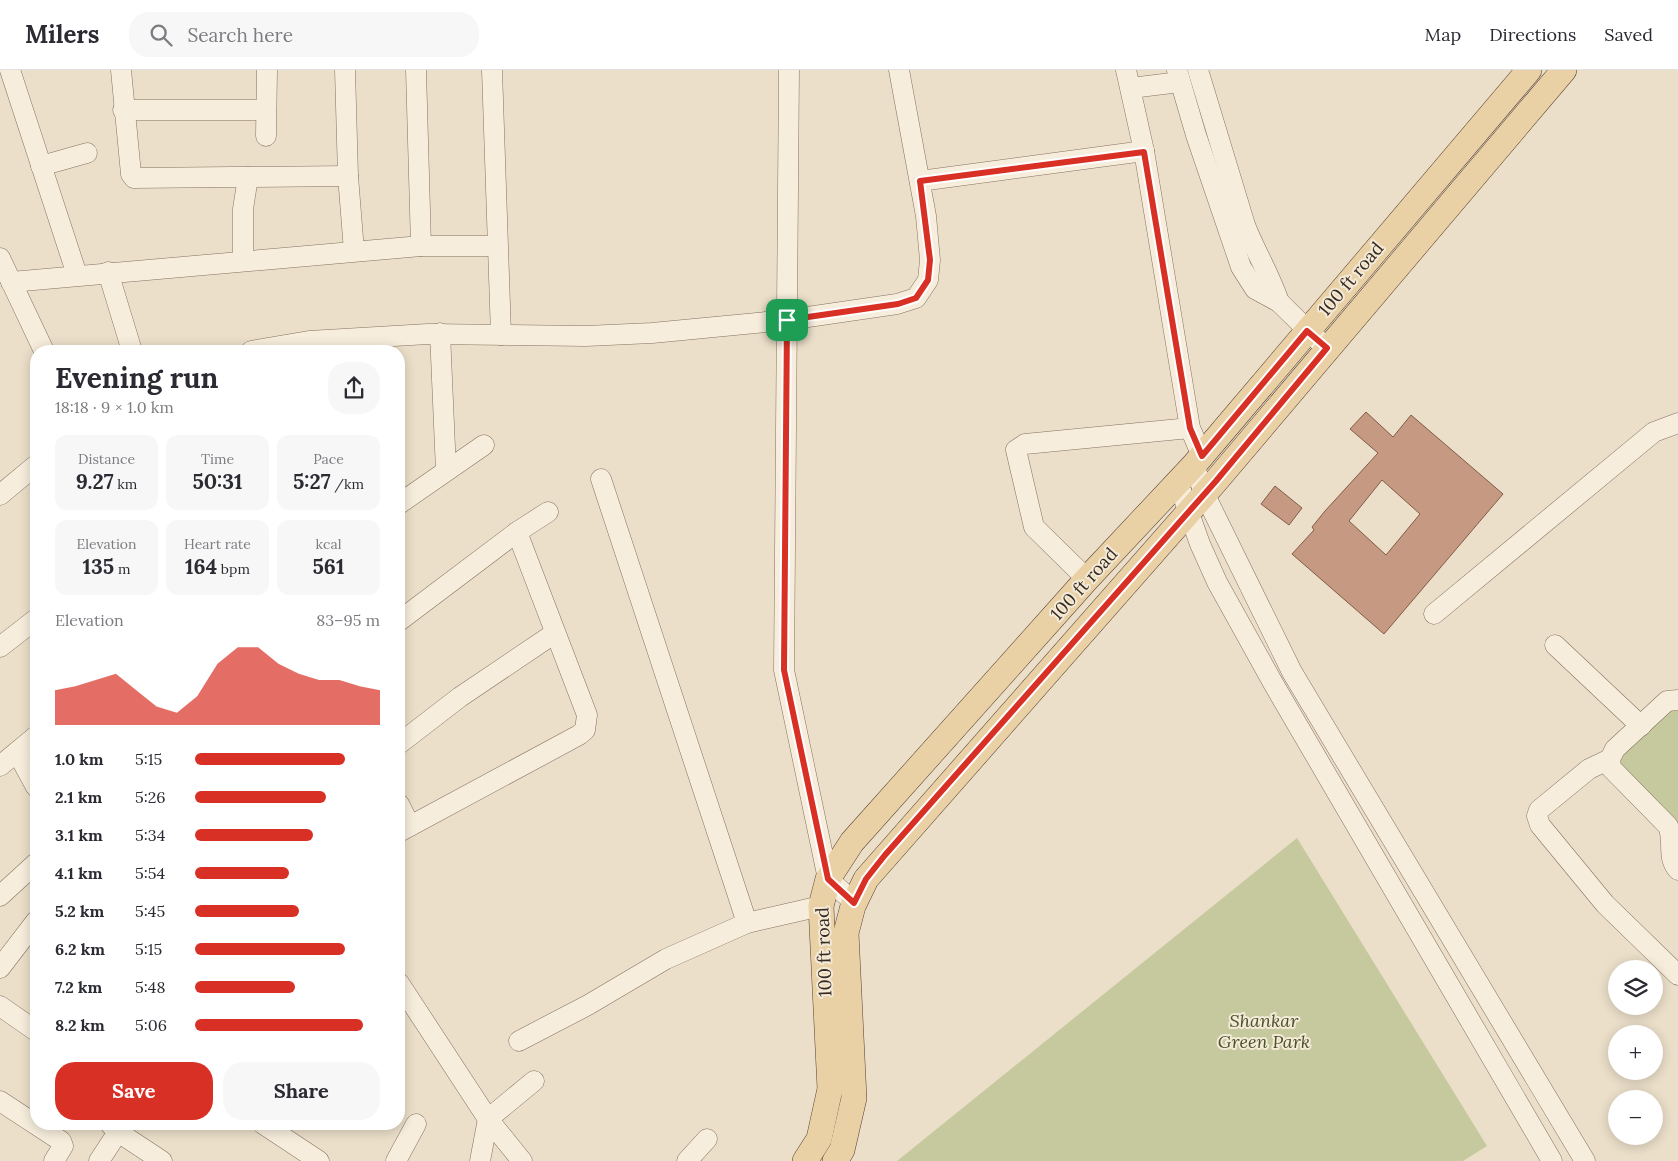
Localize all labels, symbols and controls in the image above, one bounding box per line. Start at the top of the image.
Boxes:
search box [129,12,479,57]
text: Milers [25,19,99,50]
icon: search [147,21,175,49]
text: Search here [187,23,293,47]
text: Map [1425,23,1461,46]
text: Directions [1489,23,1576,46]
text: Saved [1604,23,1653,46]
street label: 100 ft road [1313,237,1388,321]
pin [766,299,808,341]
icon: arrive [773,306,801,334]
text: Evening run [55,360,218,396]
button: share [328,362,380,414]
text: 18:18 · 9 × 1.0 km [55,397,174,417]
text: Distance [78,450,135,468]
text: Time [201,450,234,468]
text: Pace [313,450,344,468]
text: 9.27 [76,468,113,495]
text: 50:31 [192,468,243,495]
text: 5:27 [293,468,331,495]
text: km [113,475,137,493]
text: /km [331,475,364,493]
text: Elevation [76,535,137,553]
text: Heart rate [184,535,251,553]
text: kcal [316,535,341,553]
street label: 100 ft road [1045,542,1122,625]
text: 135 [83,553,114,580]
text: 164 [185,553,217,580]
text: 561 [313,553,344,580]
text: m [114,560,130,578]
text: bpm [217,560,250,578]
text: Elevation [55,610,124,630]
text: 83–95 m [316,610,380,630]
text: 1.0 km [55,749,104,769]
text: 5:15 [135,749,162,769]
text: 2.1 km [55,787,102,807]
text: 5:26 [135,787,166,807]
text: 3.1 km [55,825,103,845]
text: 5:34 [135,825,165,845]
text: 4.1 km [55,863,102,883]
text: 5:54 [135,863,165,883]
text: 5.2 km [55,901,104,921]
text: 5:45 [135,901,165,921]
street label: 100 ft road [810,906,837,997]
text: 6.2 km [55,939,105,959]
text: 5:15 [135,939,162,959]
map controls [1608,960,1663,1145]
button: layers [1608,960,1663,1015]
text: 7.2 km [55,977,102,997]
text: 5:48 [135,977,165,997]
park label: Shankar Green Park [1218,1009,1310,1053]
text: 8.2 km [55,1015,105,1035]
text: 5:06 [135,1015,167,1035]
button: + [1608,1025,1663,1080]
button: Save [55,1062,213,1120]
button: Share [223,1062,380,1120]
button: − [1608,1090,1663,1145]

